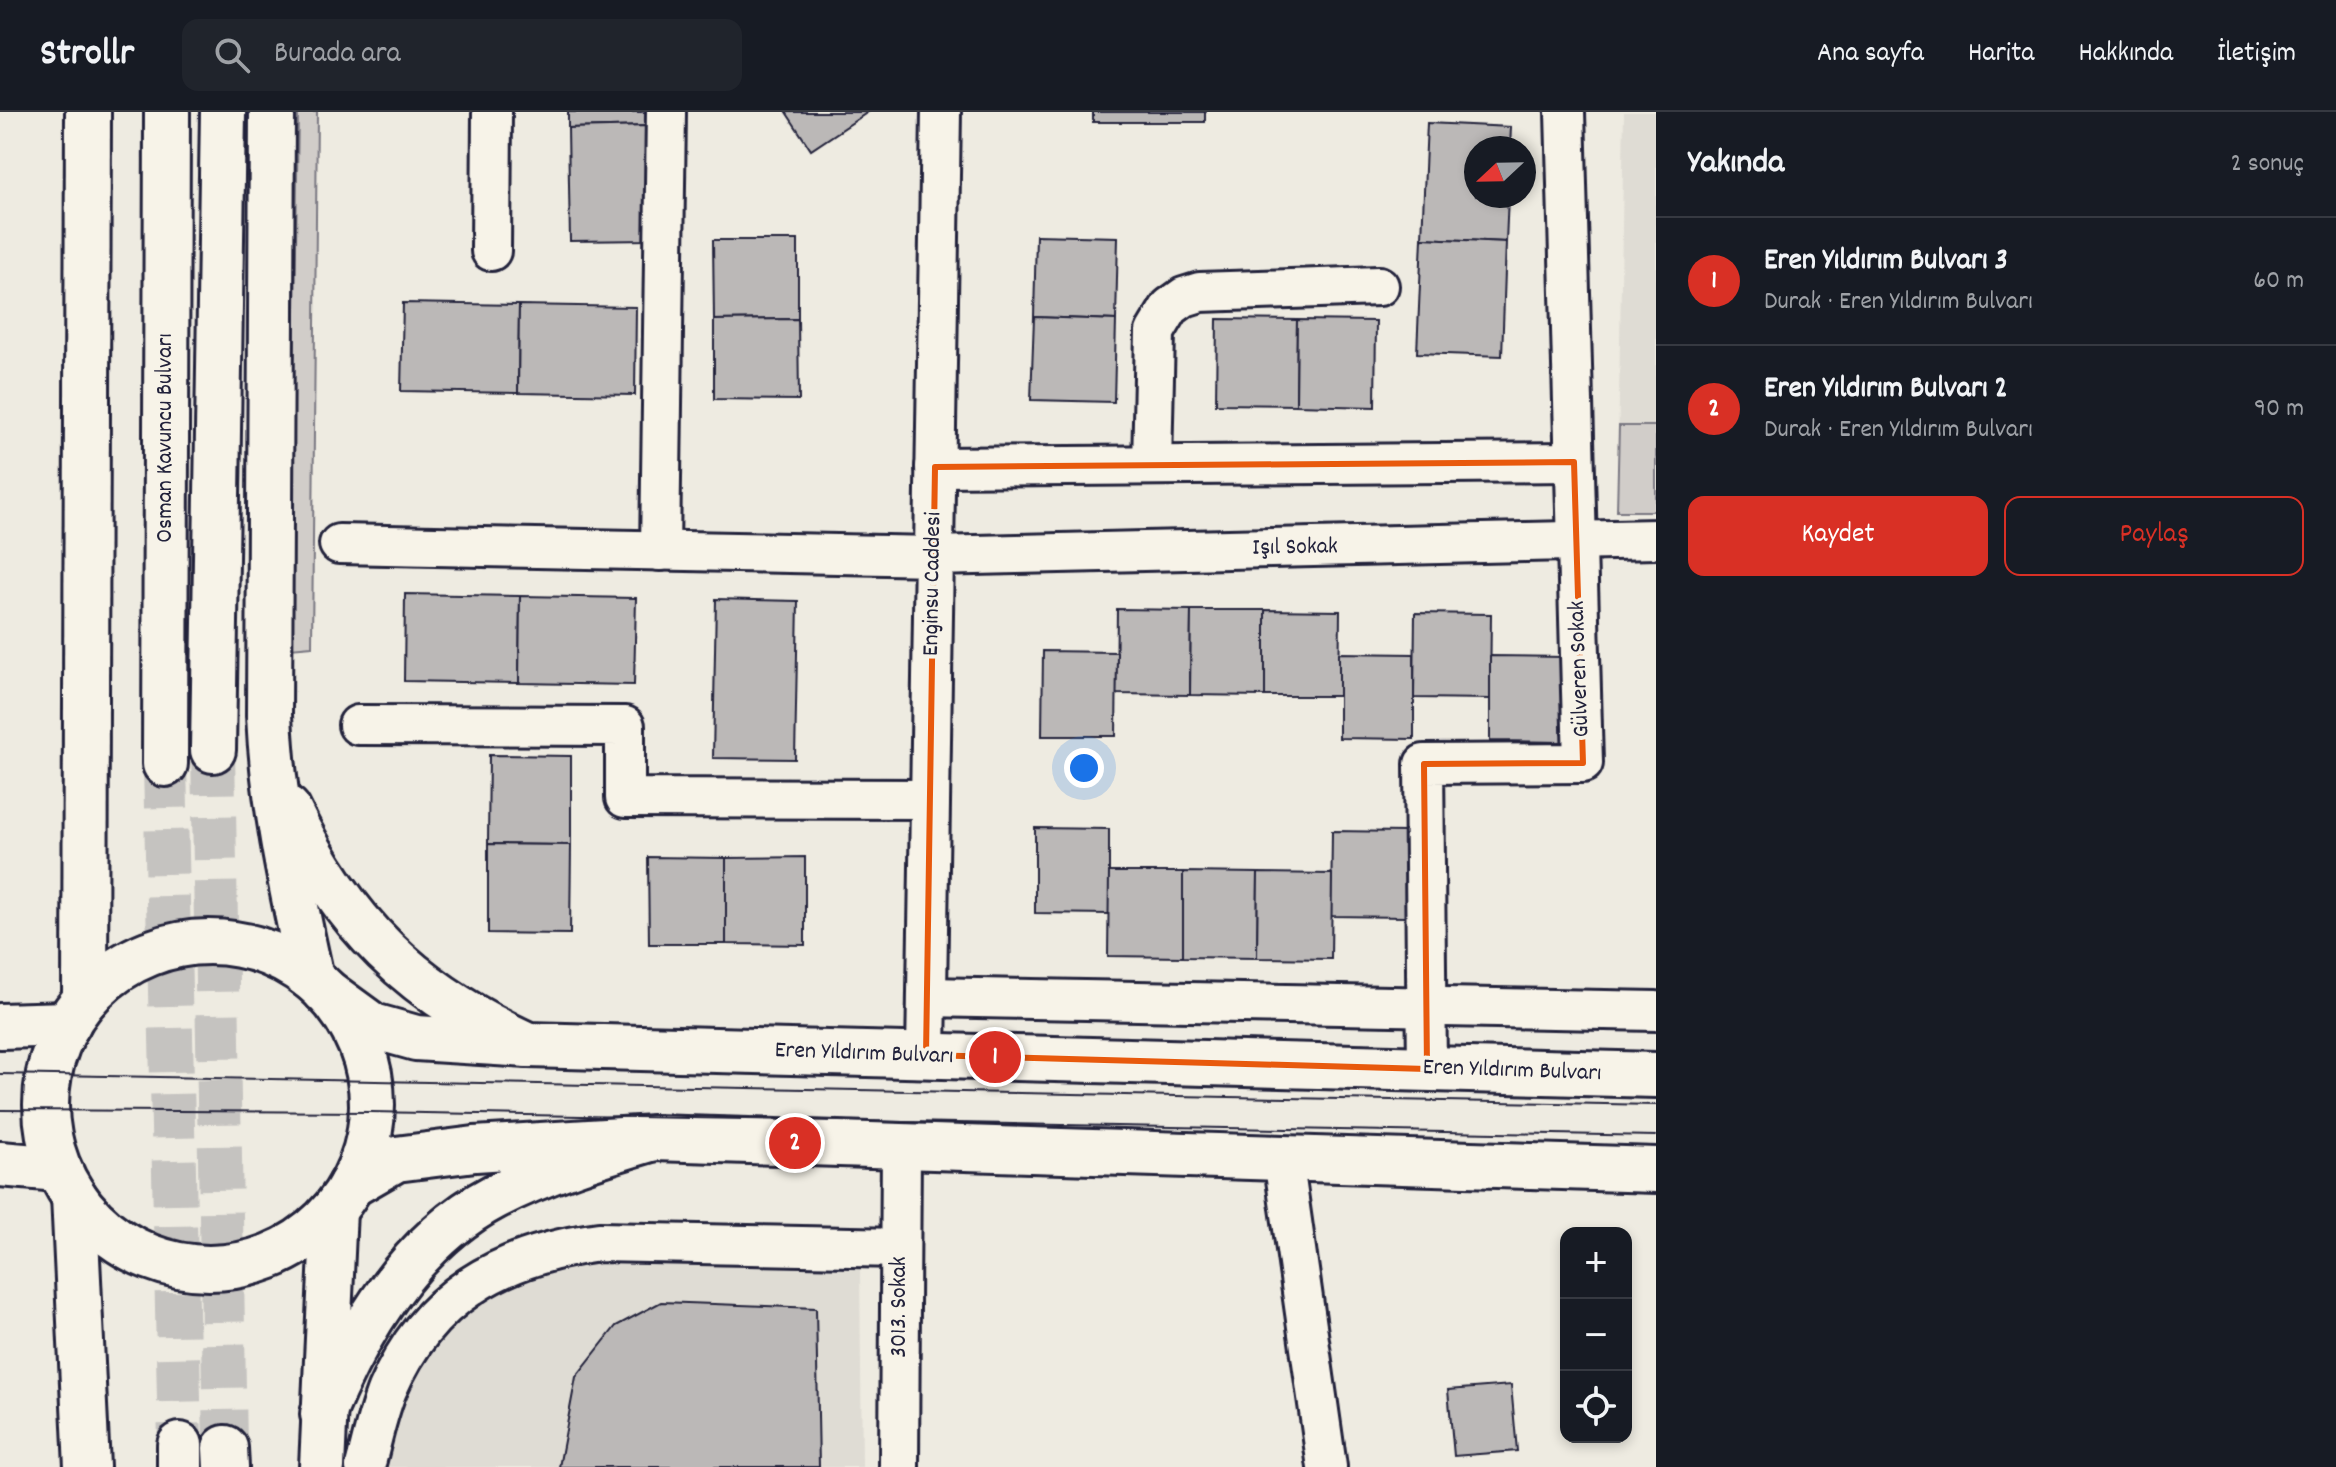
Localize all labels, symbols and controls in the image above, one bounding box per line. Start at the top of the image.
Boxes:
search box [182,19,742,91]
text: Strollr [40,28,134,83]
icon: search [210,33,254,77]
text: Burada ara [274,34,401,77]
text: Ana sayfa [1817,35,1924,75]
text: Harita [1968,35,2034,75]
text: Hakkında [2078,35,2173,75]
text: İletişim [2217,35,2296,75]
north arrow [1464,136,1536,208]
text: Yakında [1688,140,1784,189]
text: 2 sonuç [2230,146,2304,183]
text: Eren Yıldırım Bulvarı 3 [1764,241,2008,284]
text: 1 [1711,263,1717,300]
text: 60 m [2253,263,2304,300]
text: Durak · Eren Yıldırım Bulvarı [1764,284,2033,321]
street label: Osman Kavuncu Bulvarı [149,333,183,543]
text: Eren Yıldırım Bulvarı 2 [1764,369,2008,412]
text: 2 [1708,391,1720,428]
text: 90 m [2254,391,2304,428]
text: Durak · Eren Yıldırım Bulvarı [1764,412,2033,449]
button: Kaydet [1688,496,1988,576]
button: Paylaş [2004,496,2304,576]
street label: Enginsu Caddesi [915,511,951,657]
street label: Işıl Sokak [1252,530,1338,566]
street label: Gülveren Sokak [1561,600,1599,738]
your location [1064,748,1104,788]
pin: 1 [969,1027,1021,1087]
street label: Eren Yıldırım Bulvarı [774,1034,954,1074]
street label: Eren Yıldırım Bulvarı [1422,1051,1602,1091]
pin: 2 [769,1113,821,1173]
map controls [1560,1227,1632,1443]
button: + [1560,1227,1632,1299]
street label: 3013. Sokak [883,1256,917,1358]
button: − [1560,1299,1632,1371]
button: locate [1560,1371,1632,1443]

